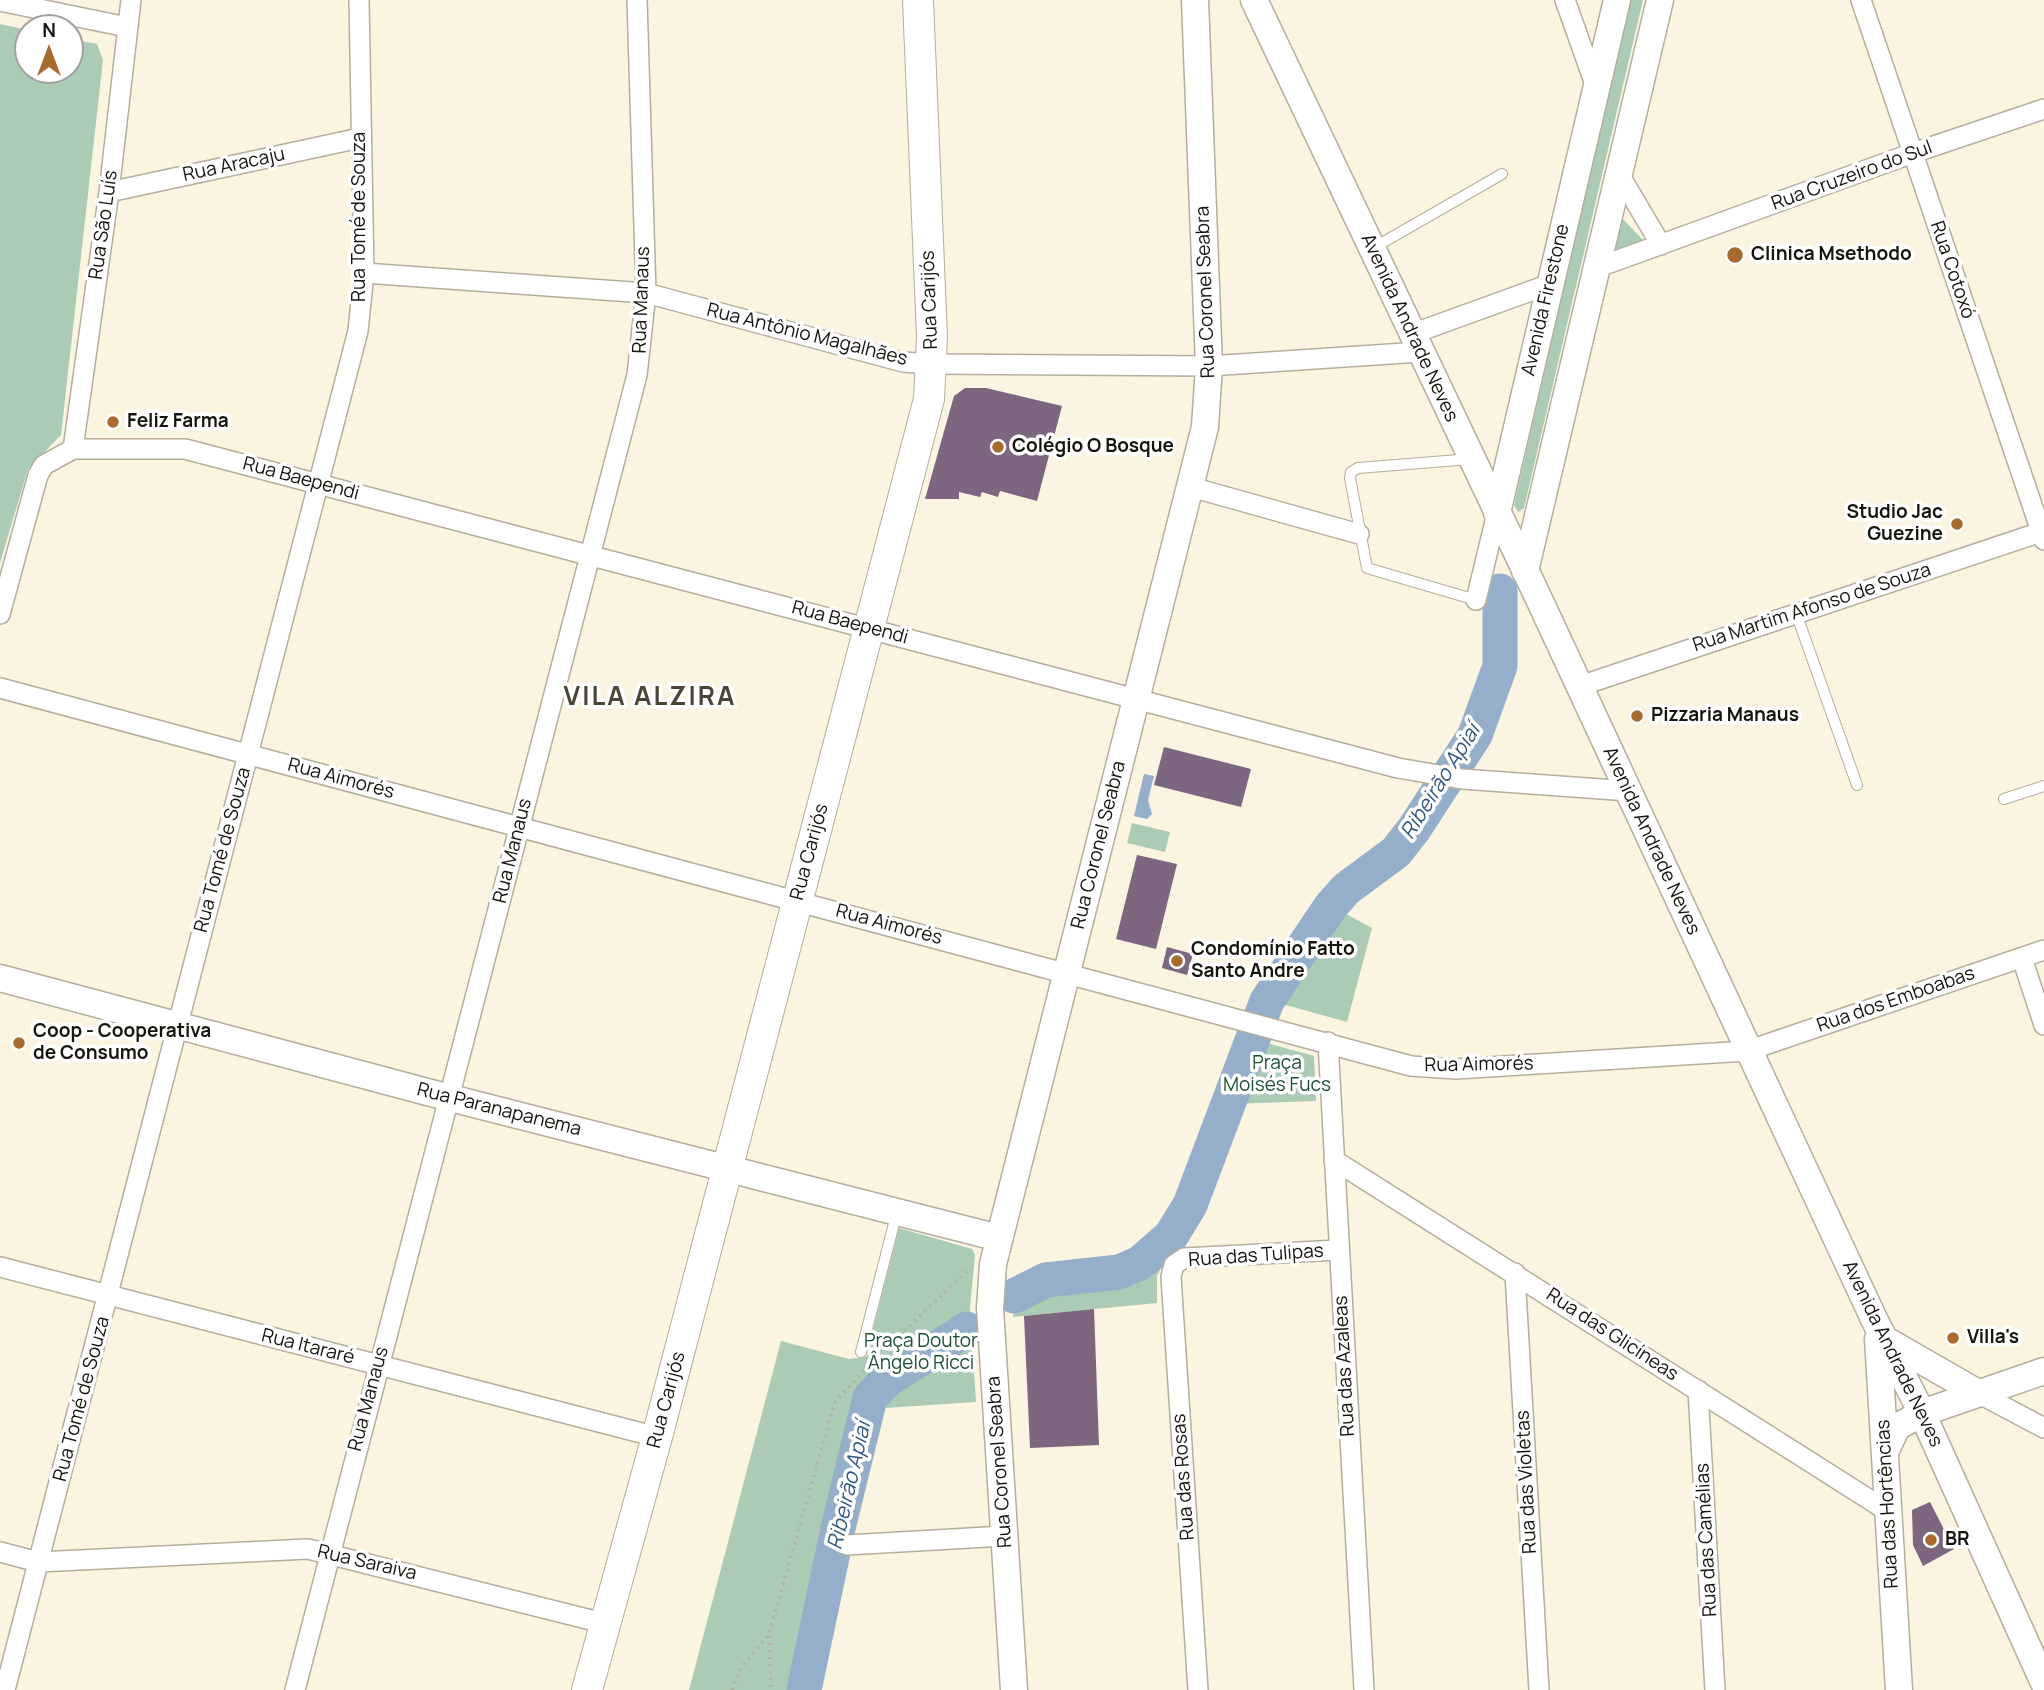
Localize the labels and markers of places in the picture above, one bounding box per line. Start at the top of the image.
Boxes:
place label: Clinica Msethodo [1751,244,1912,266]
marker: Clinica Msethodo [1725,245,1745,265]
place label: Feliz Farma [127,411,229,433]
marker: Feliz Farma [105,414,121,430]
place label: Colégio O Bosque [1012,436,1174,458]
marker: Colégio O Bosque [990,439,1006,455]
place label: Studio Jac Guezine [1846,502,1943,546]
marker: Studio Jac Guezine [1949,516,1965,532]
place label: Pizzaria Manaus [1651,705,1799,727]
marker: Pizzaria Manaus [1629,708,1645,724]
place label: Condomínio Fatto Santo Andre [1191,939,1355,983]
marker: Condomínio Fatto Santo Andre [1169,953,1185,969]
place label: Coop - Cooperativa de Consumo [33,1021,211,1065]
marker: Coop - Cooperativa de Consumo [11,1035,27,1051]
place label: Villa's [1967,1327,2019,1349]
marker: Villa's [1945,1330,1961,1346]
place label: BR [1945,1529,1970,1551]
marker: BR [1923,1532,1939,1548]

